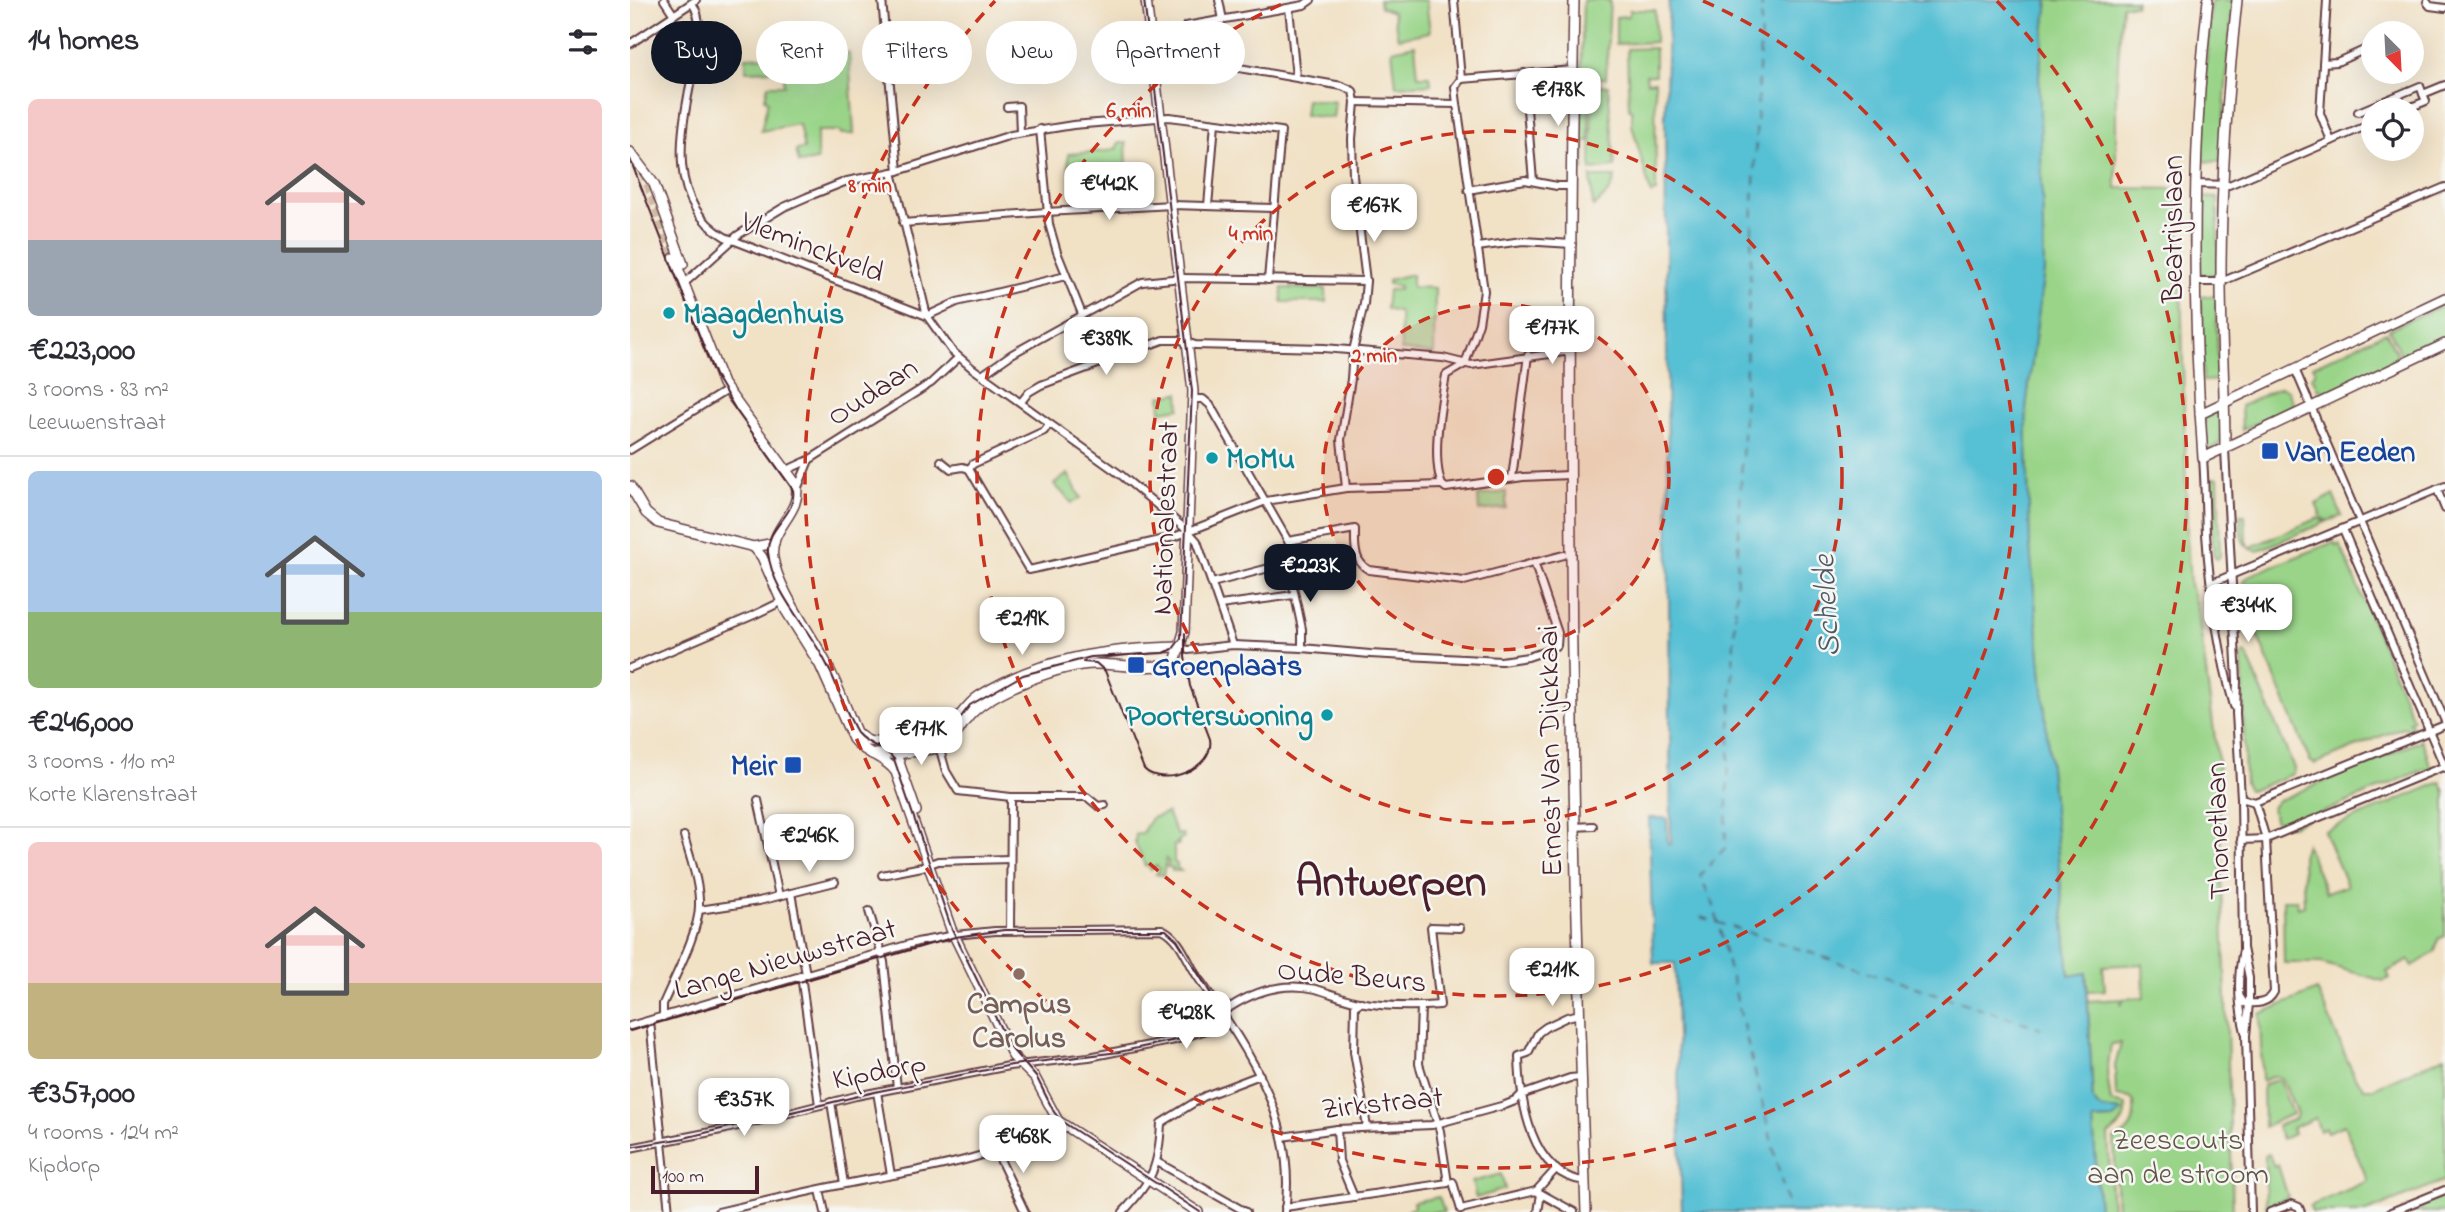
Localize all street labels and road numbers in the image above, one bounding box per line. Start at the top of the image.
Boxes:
street label: Beatrijslaan [2153,155,2197,304]
street label: Vleminckveld [733,201,890,296]
street label: Oudaan [819,348,928,439]
street label: Nationalestraat [1142,420,1192,616]
street label: Ernest Van Dijckkaai [1528,625,1576,877]
street label: Thonetlaan [2196,761,2244,900]
street label: Lange Nieuwstraat [669,908,902,1014]
street label: Oude Beurs [1275,950,1428,1006]
street label: Kipdorp [829,1042,930,1104]
street label: Zirkstraat [1319,1077,1445,1133]

